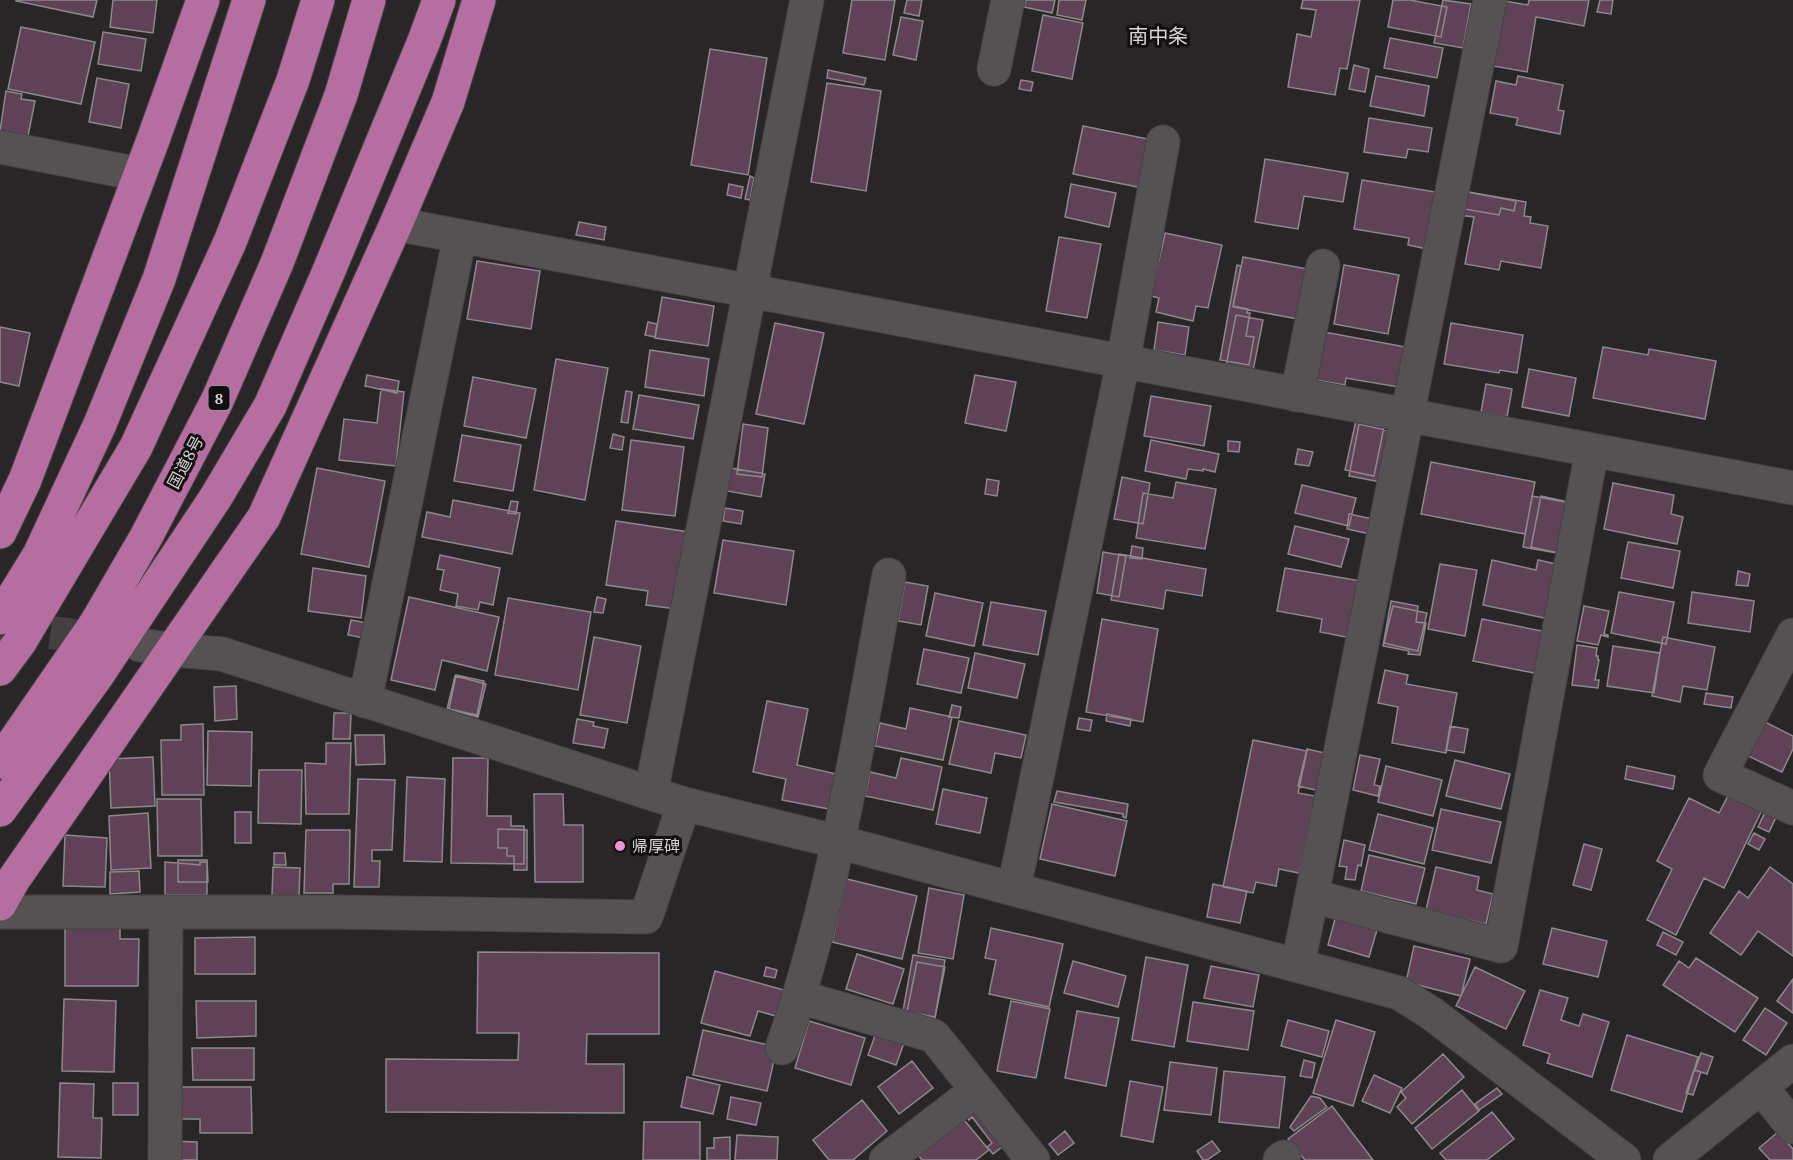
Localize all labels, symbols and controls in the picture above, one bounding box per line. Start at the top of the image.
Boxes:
district label: 南中条 [1128,22,1188,49]
road number: 8 [208,386,230,410]
street label: 国道8号 [162,432,208,492]
place label: 帰厚碑 [632,835,680,857]
marker: 帰厚碑 [613,839,627,853]

